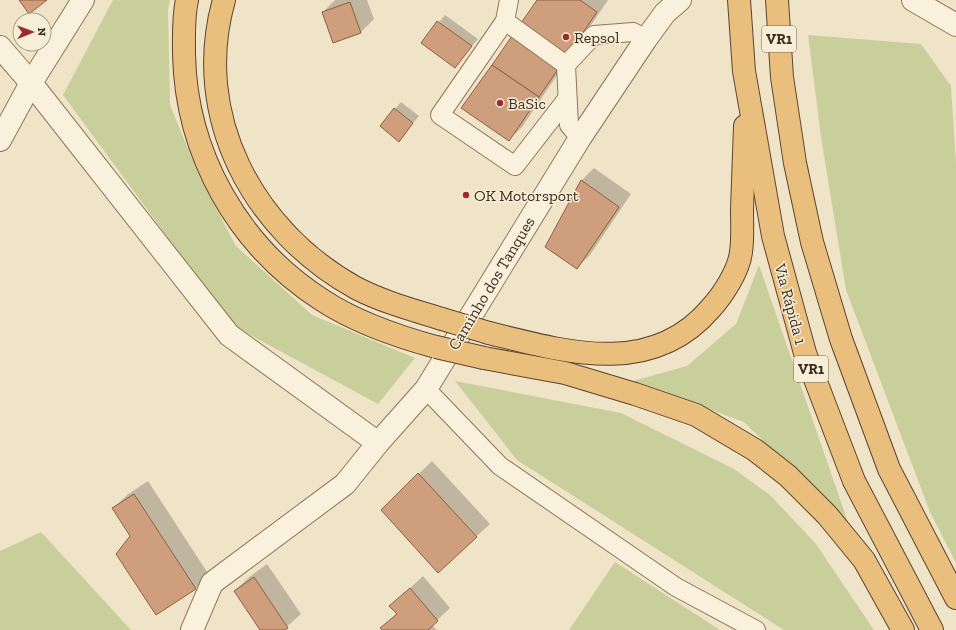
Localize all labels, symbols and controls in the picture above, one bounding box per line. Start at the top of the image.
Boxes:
north arrow [12,12,52,52]
road number: VR1 [762,26,796,52]
text: N [35,28,48,37]
place label: Repsol [574,28,619,47]
marker: Repsol [561,32,571,42]
place label: BaSic [508,94,546,113]
marker: BaSic [495,98,505,108]
place label: OK Motorsport [474,186,579,205]
marker: OK Motorsport [461,190,471,200]
street label: Caminho dos Tanques [444,213,539,353]
street label: Via Rápida 1 [770,261,810,347]
road number: VR1 [794,356,828,382]

